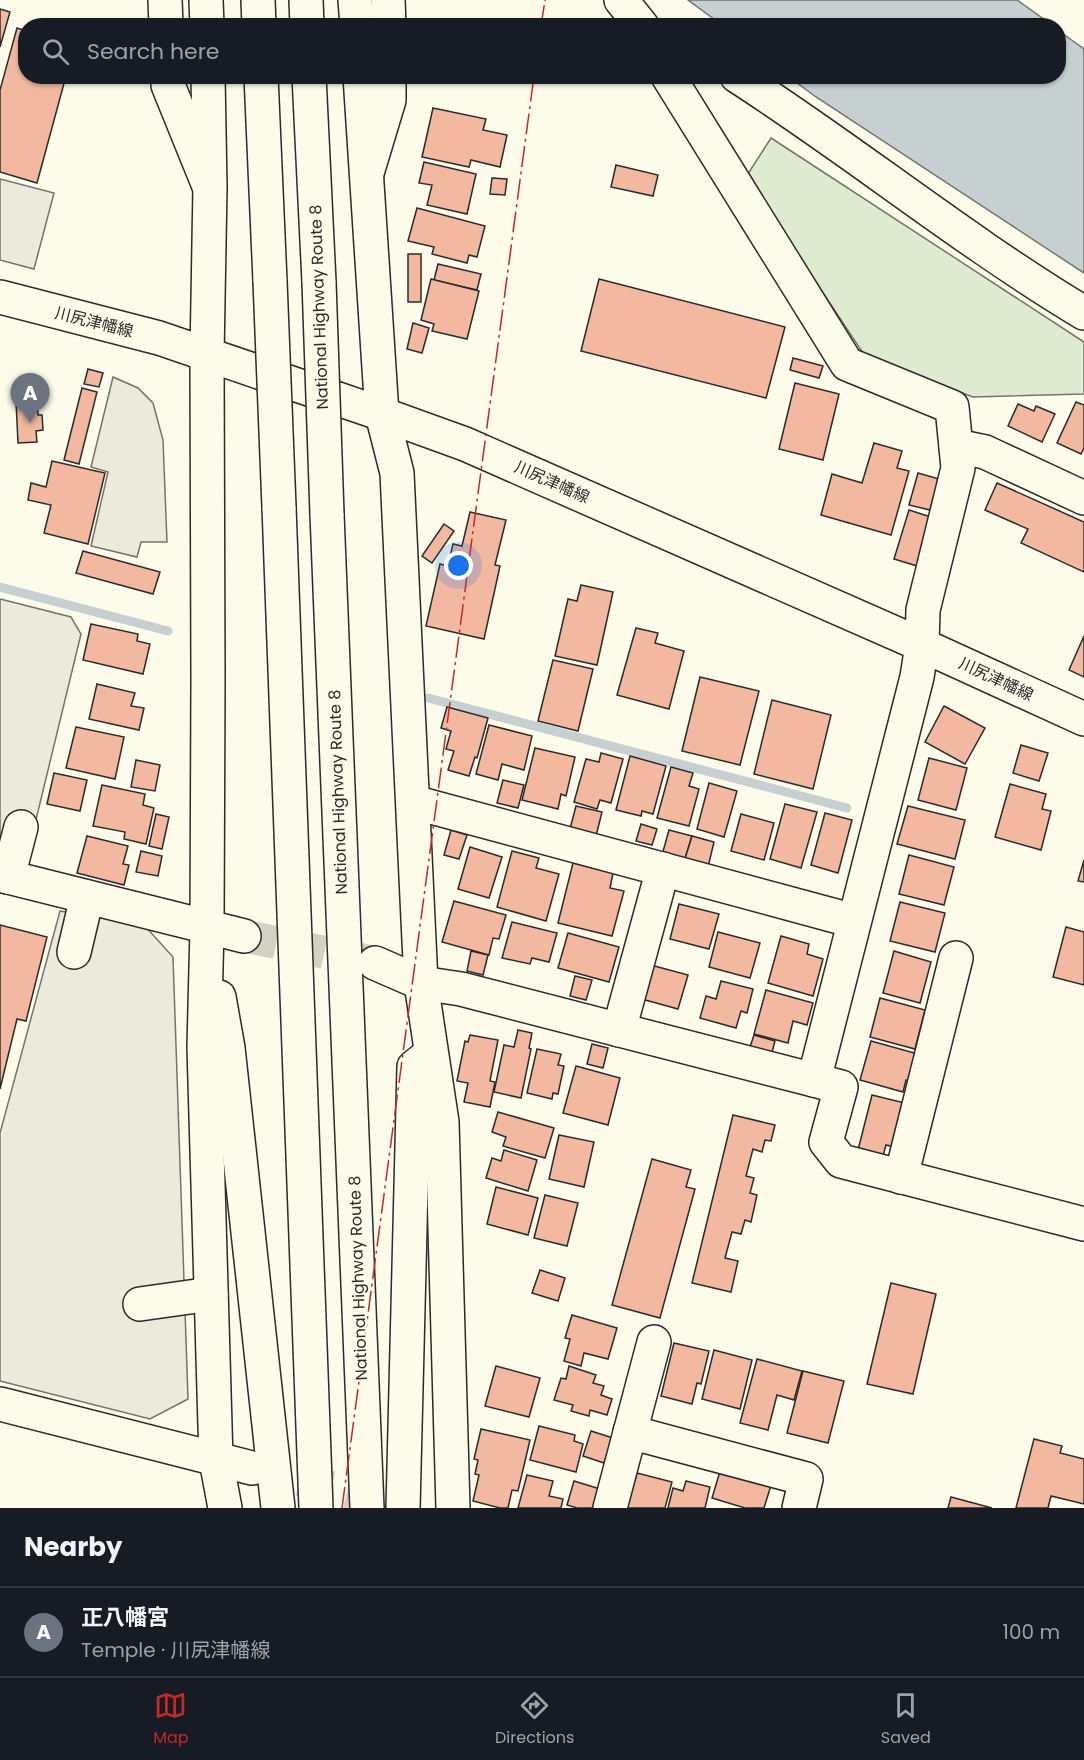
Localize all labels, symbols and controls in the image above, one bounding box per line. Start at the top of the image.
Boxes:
search box [18,18,1066,84]
icon: search [39,35,72,68]
text: Search here [87,36,220,67]
street label: National Highway Route 8 [304,204,334,410]
street label: 川尻津幡線 [52,301,136,343]
pin: A [10,374,50,423]
street label: 川尻津幡線 [511,455,593,509]
your location [444,551,473,580]
street label: 川尻津幡線 [955,652,1037,706]
street label: National Highway Route 8 [323,689,353,895]
street label: National Highway Route 8 [343,1175,373,1381]
text: Nearby [24,1529,122,1565]
text: 正八幡宮 [81,1602,169,1633]
text: A [36,1618,51,1646]
text: 100 m [1003,1618,1060,1646]
text: Temple · 川尻津幡線 [81,1636,271,1664]
tab: Map [153,1689,189,1750]
tab: Directions [495,1689,574,1750]
tab: Saved [881,1689,931,1750]

